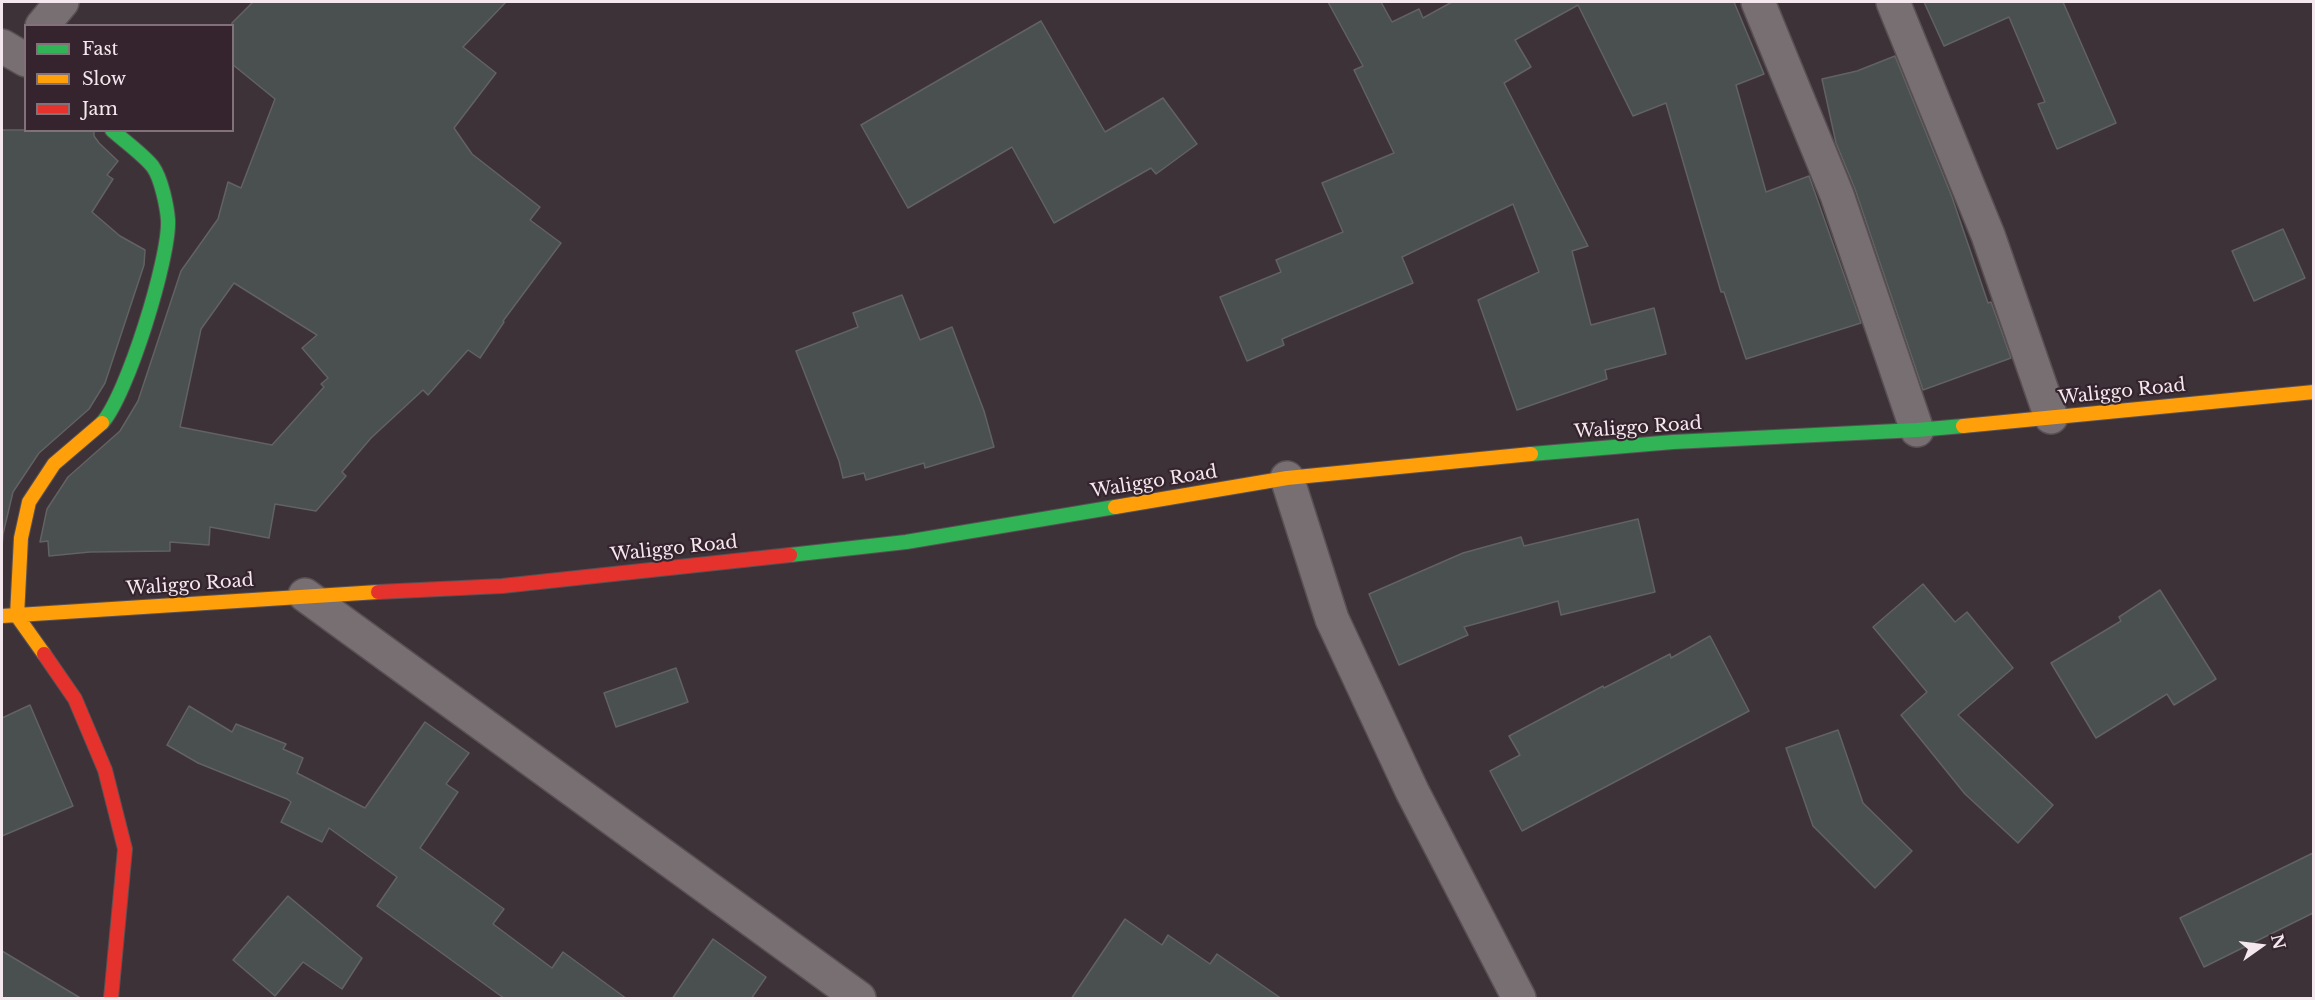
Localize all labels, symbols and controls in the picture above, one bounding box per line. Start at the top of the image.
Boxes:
legend [24,24,234,132]
text: Fast [82,38,118,60]
text: Slow [82,68,126,90]
text: Jam [82,98,118,120]
street label: Waliggo Road [2057,375,2187,409]
street label: Waliggo Road [1573,413,1703,443]
street label: Waliggo Road [1089,461,1219,503]
street label: Waliggo Road [609,532,739,566]
street label: Waliggo Road [125,570,255,600]
north arrow [2231,916,2291,976]
text: N [2267,932,2290,951]

